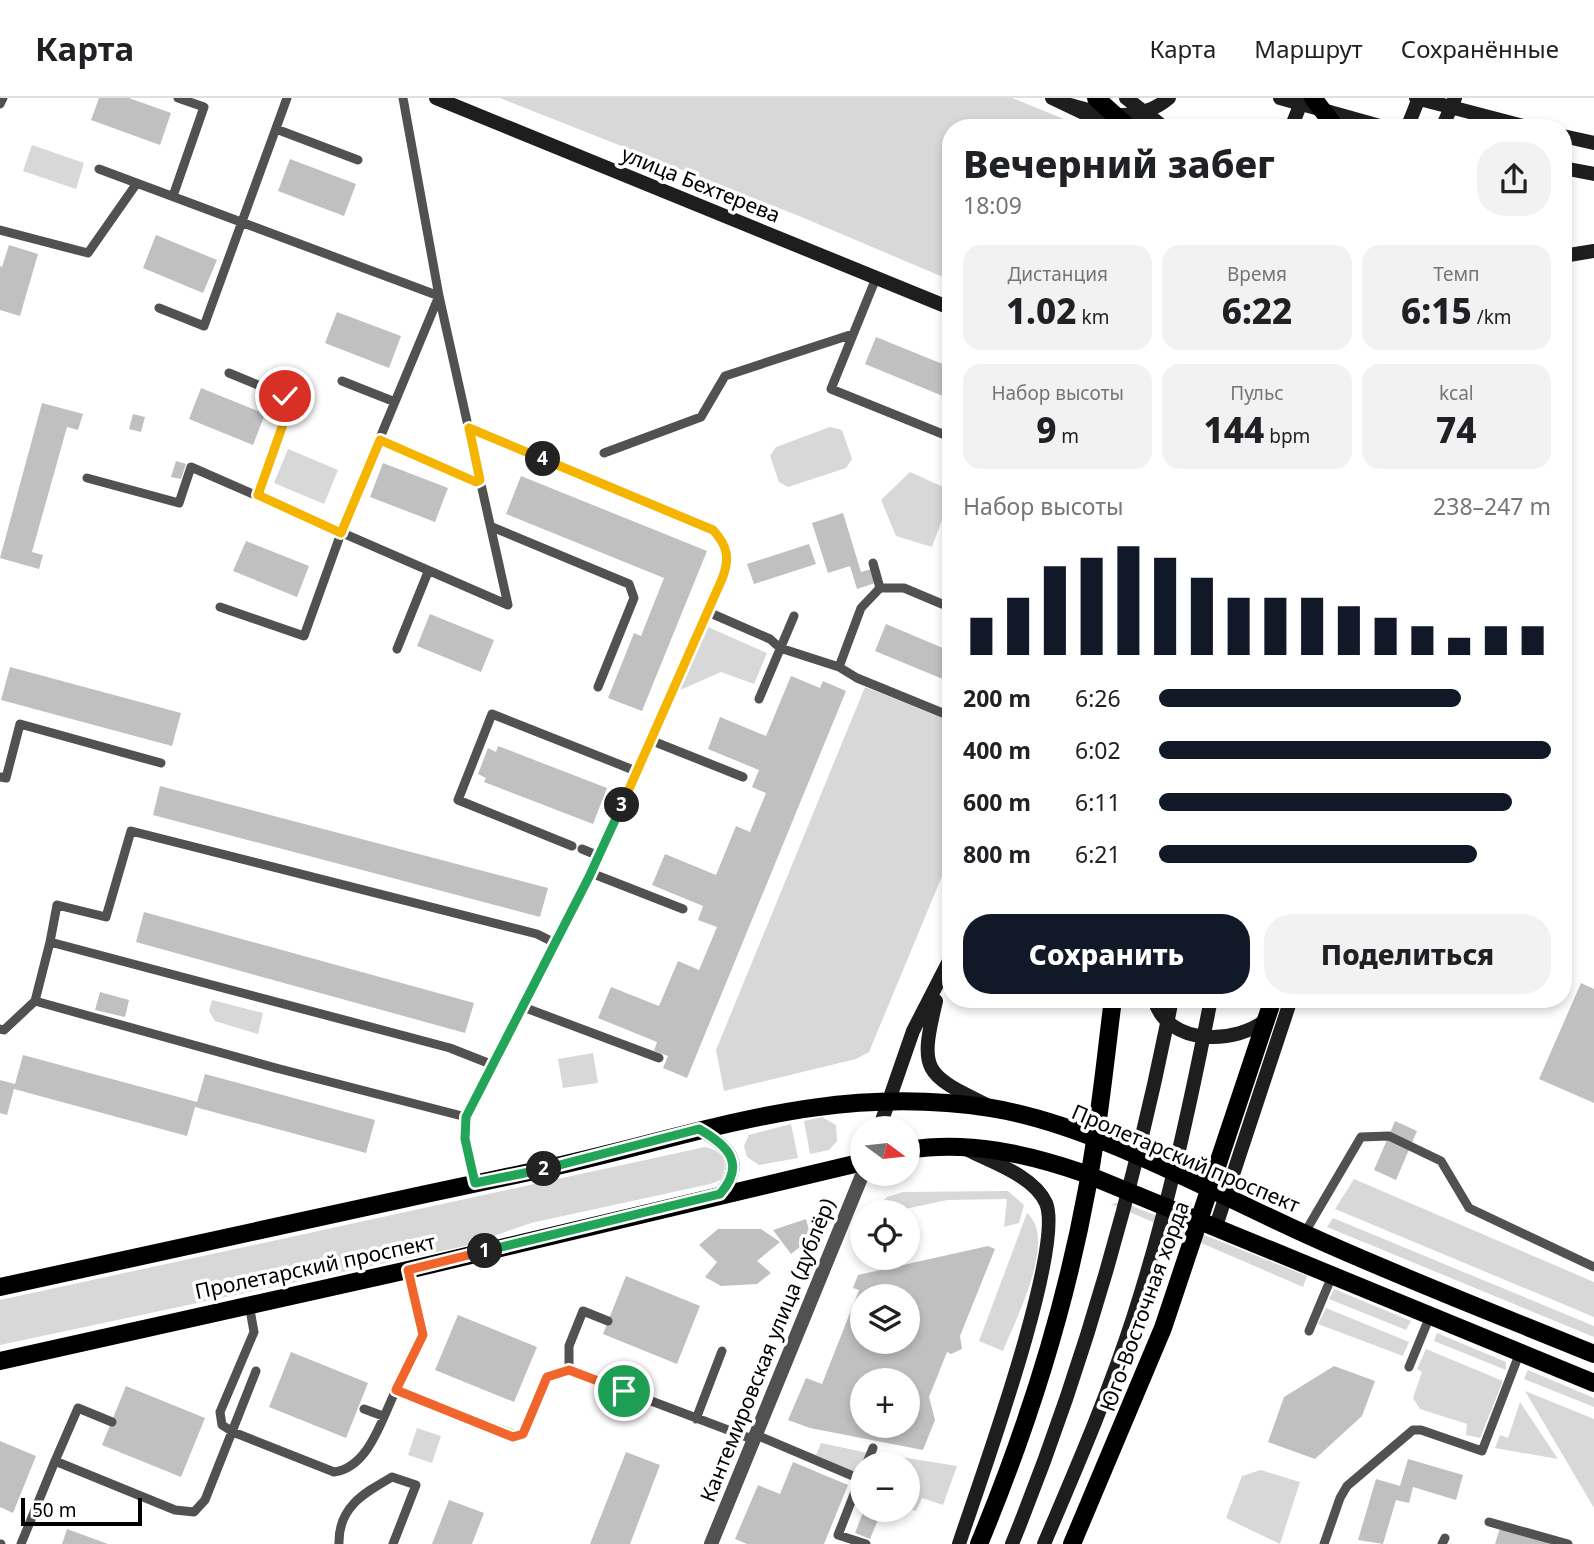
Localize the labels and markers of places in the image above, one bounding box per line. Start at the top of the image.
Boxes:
pin [255,366,315,426]
pin: 4 [526,442,560,476]
pin: 3 [604,788,640,822]
pin: 2 [526,1152,562,1186]
pin: 1 [468,1234,503,1268]
pin [594,1361,654,1421]

